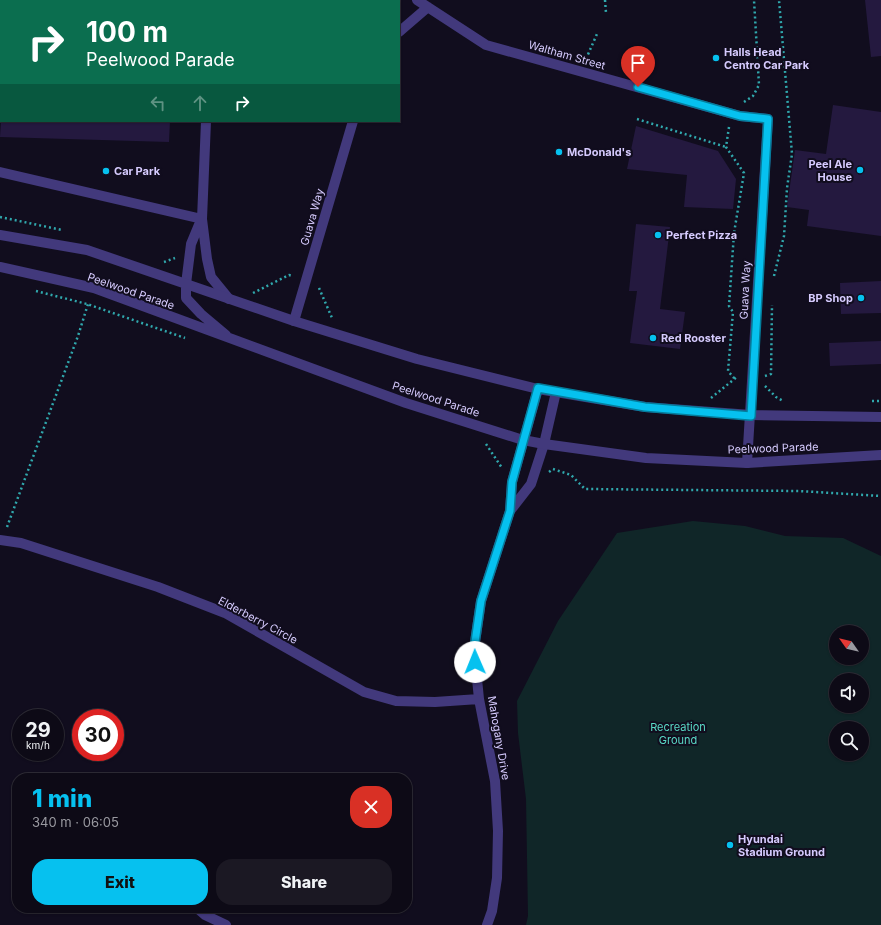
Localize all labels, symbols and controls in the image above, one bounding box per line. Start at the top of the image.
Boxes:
text: 100 m [86,15,168,49]
icon: right [20,16,72,68]
street label: Waltham Street [527,37,607,73]
place label: Halls Head Centro Car Park [724,45,810,72]
pin [621,46,655,87]
text: Peelwood Parade [86,49,235,70]
icon: arrive [627,52,649,74]
marker: Halls Head Centro Car Park [711,53,721,63]
icon: left [147,92,169,114]
icon: ahead [189,92,211,114]
icon: right [231,92,253,114]
place label: McDonald's [567,145,631,159]
marker: McDonald's [554,147,564,157]
place label: Peel Ale House [809,157,852,184]
place label: Car Park [114,164,161,178]
marker: Peel Ale House [855,165,865,175]
marker: Car Park [101,166,111,176]
street label: Guava Way [297,187,327,247]
place label: Perfect Pizza [666,228,737,242]
marker: Perfect Pizza [653,230,663,240]
street label: Guava Way [736,260,754,320]
street label: Peelwood Parade [86,270,176,312]
place label: BP Shop [808,291,853,305]
marker: BP Shop [856,293,866,303]
place label: Red Rooster [661,331,726,345]
marker: Red Rooster [648,333,658,343]
street label: Peelwood Parade [391,378,481,420]
street label: Peelwood Parade [727,439,819,457]
street label: Elderberry Circle [216,593,300,647]
north arrow [829,625,869,665]
map controls [829,625,869,761]
position arrow [454,641,496,683]
button: sound [829,673,869,713]
street label: Mahogany Drive [485,695,513,781]
speed limit sign: 30 [72,709,124,761]
text: 29 [25,718,51,742]
park label: Recreation Ground [650,720,706,747]
button: search [829,721,869,761]
text: km/h [26,739,50,751]
text: 1 min [32,784,92,813]
button: close [350,786,392,828]
text: 340 m · 06:05 [32,814,119,830]
place label: Hyundai Stadium Ground [738,832,825,859]
marker: Hyundai Stadium Ground [725,840,735,850]
button: Exit [32,859,208,905]
button: Share [216,859,392,905]

